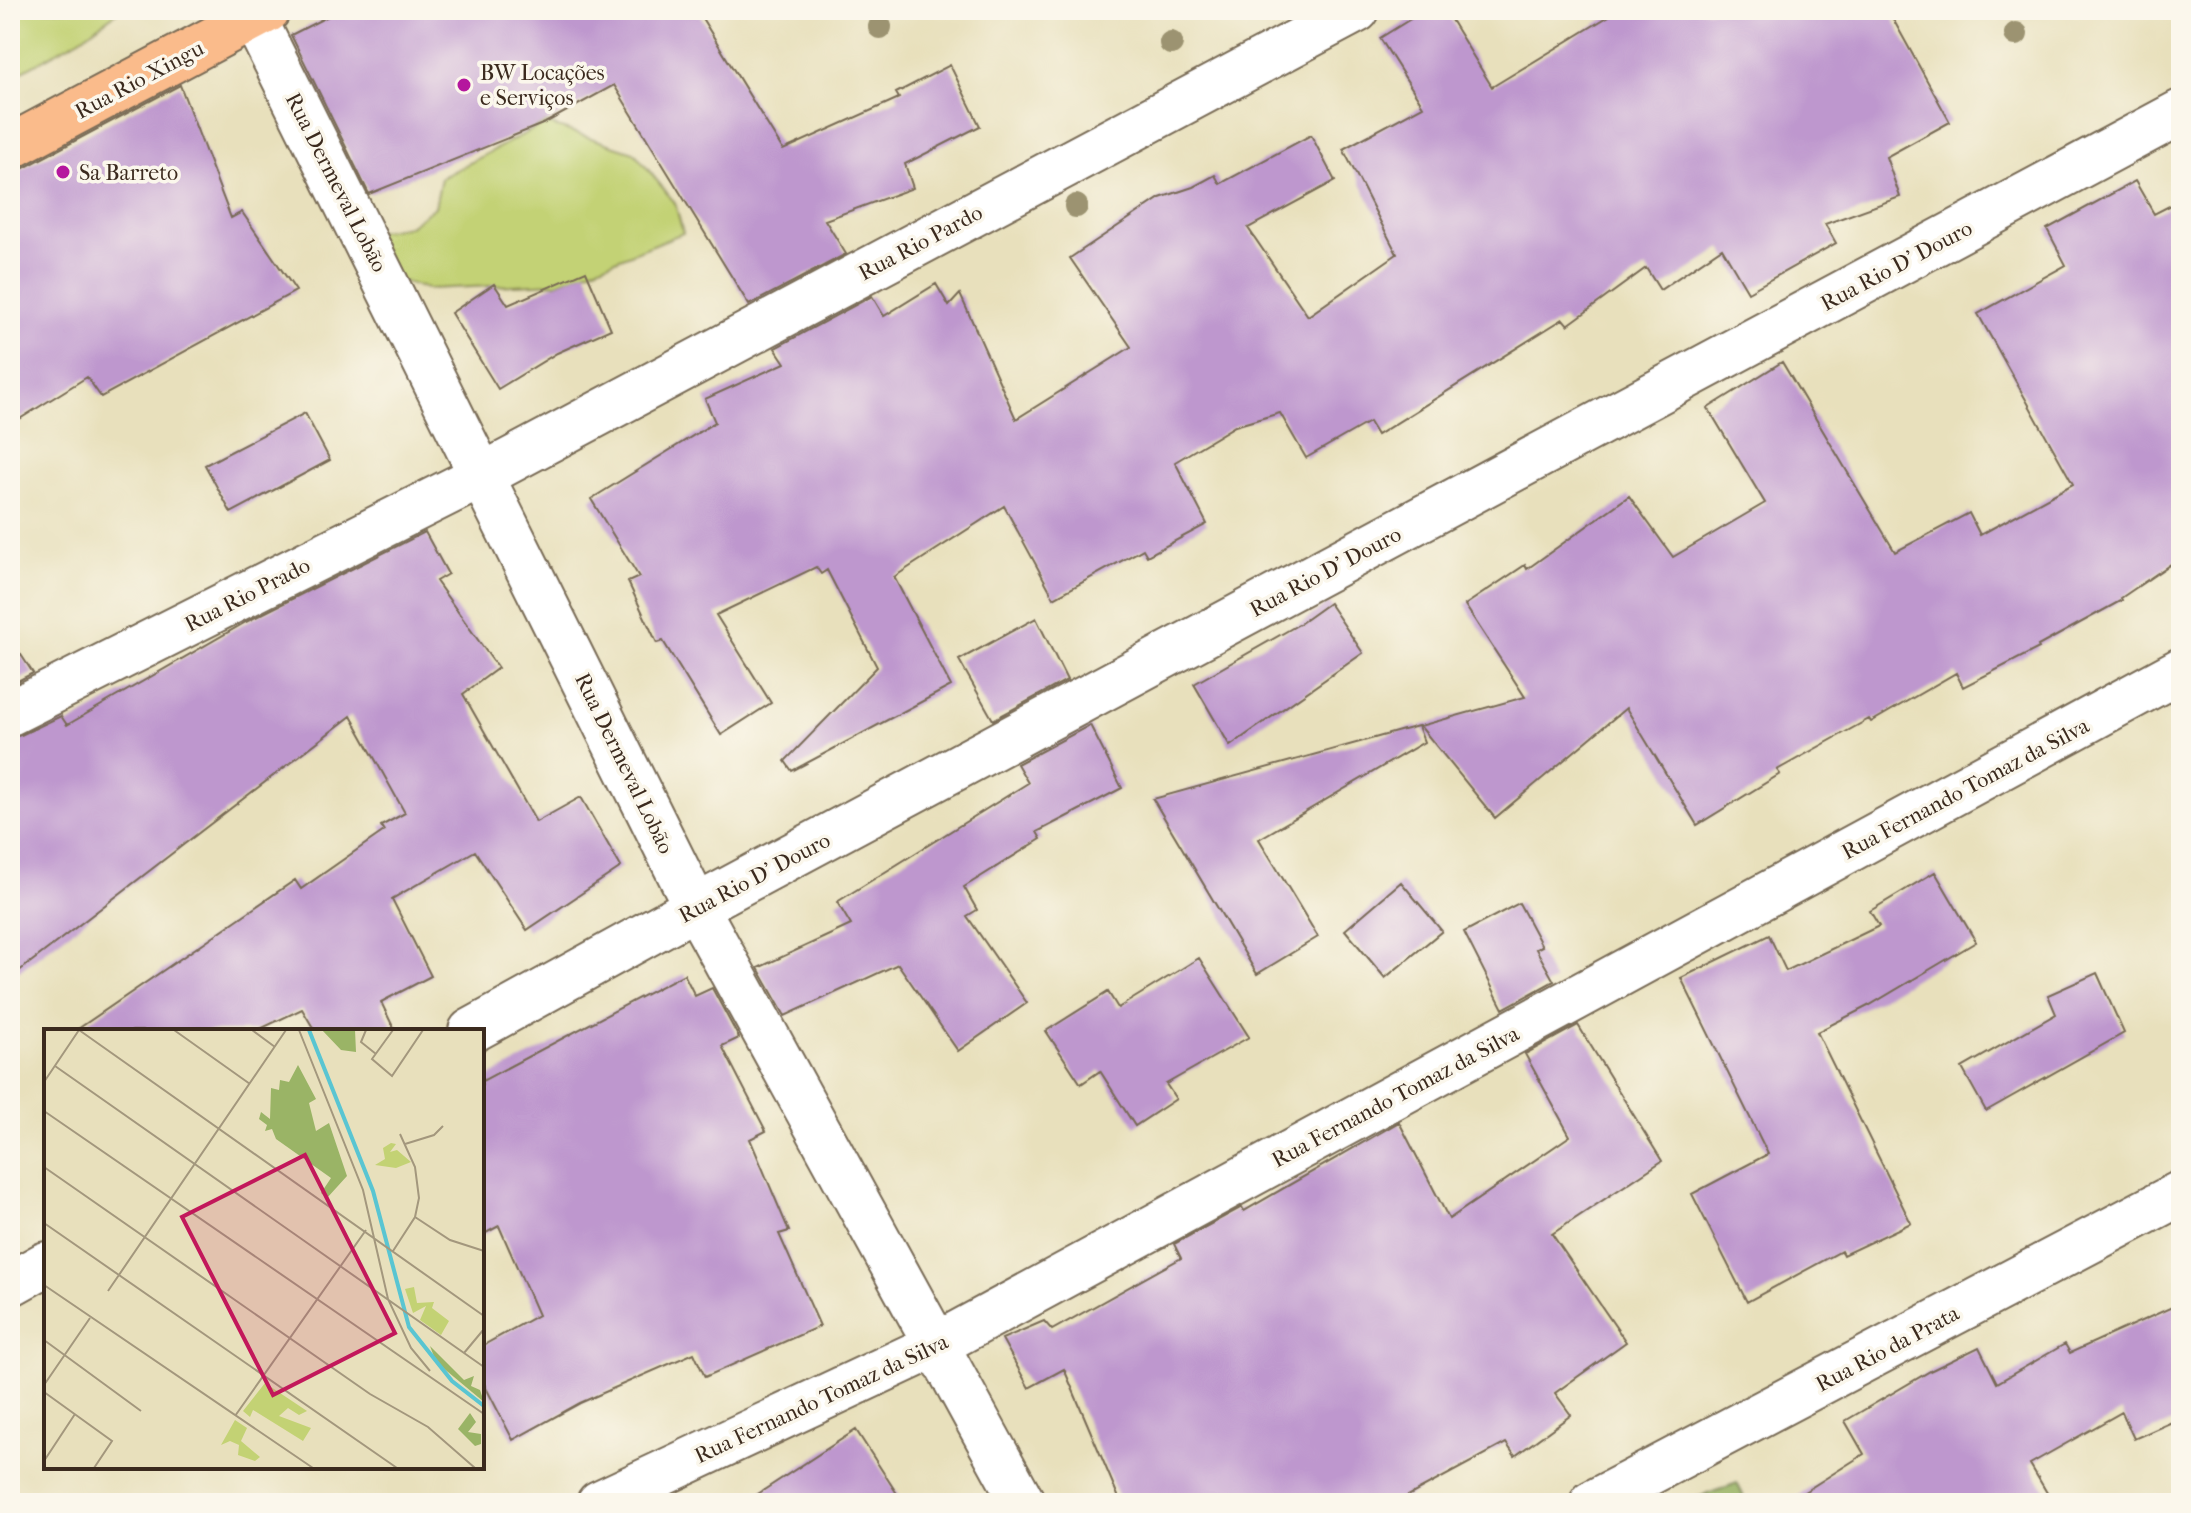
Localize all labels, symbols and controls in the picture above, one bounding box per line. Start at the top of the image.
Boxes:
street label: Rua Rio Xingu [71,35,209,125]
place label: BW Locações e Serviços [480,60,605,111]
marker: BW Locações e Serviços [455,76,473,94]
street label: Rua Dermeval Lobão [280,88,393,277]
place label: Sa Barreto [79,160,178,186]
marker: Sa Barreto [54,163,72,181]
street label: Rua Rio Pardo [854,199,987,286]
street label: Rua Rio D' Douro [1816,215,1977,317]
street label: Rua Rio D' Douro [1245,521,1406,623]
street label: Rua Rio Prado [181,552,314,638]
street label: Rua Dermeval Lobão [569,669,679,858]
street label: Rua Fernando Tomaz da Silva [1837,712,2094,865]
street label: Rua Rio D' Douro [674,827,835,929]
street label: Rua Fernando Tomaz da Silva [1267,1020,1524,1173]
inset map [44,1029,484,1469]
street label: Rua Rio da Prata [1811,1300,1964,1398]
street label: Rua Fernando Tomaz da Silva [691,1328,953,1469]

